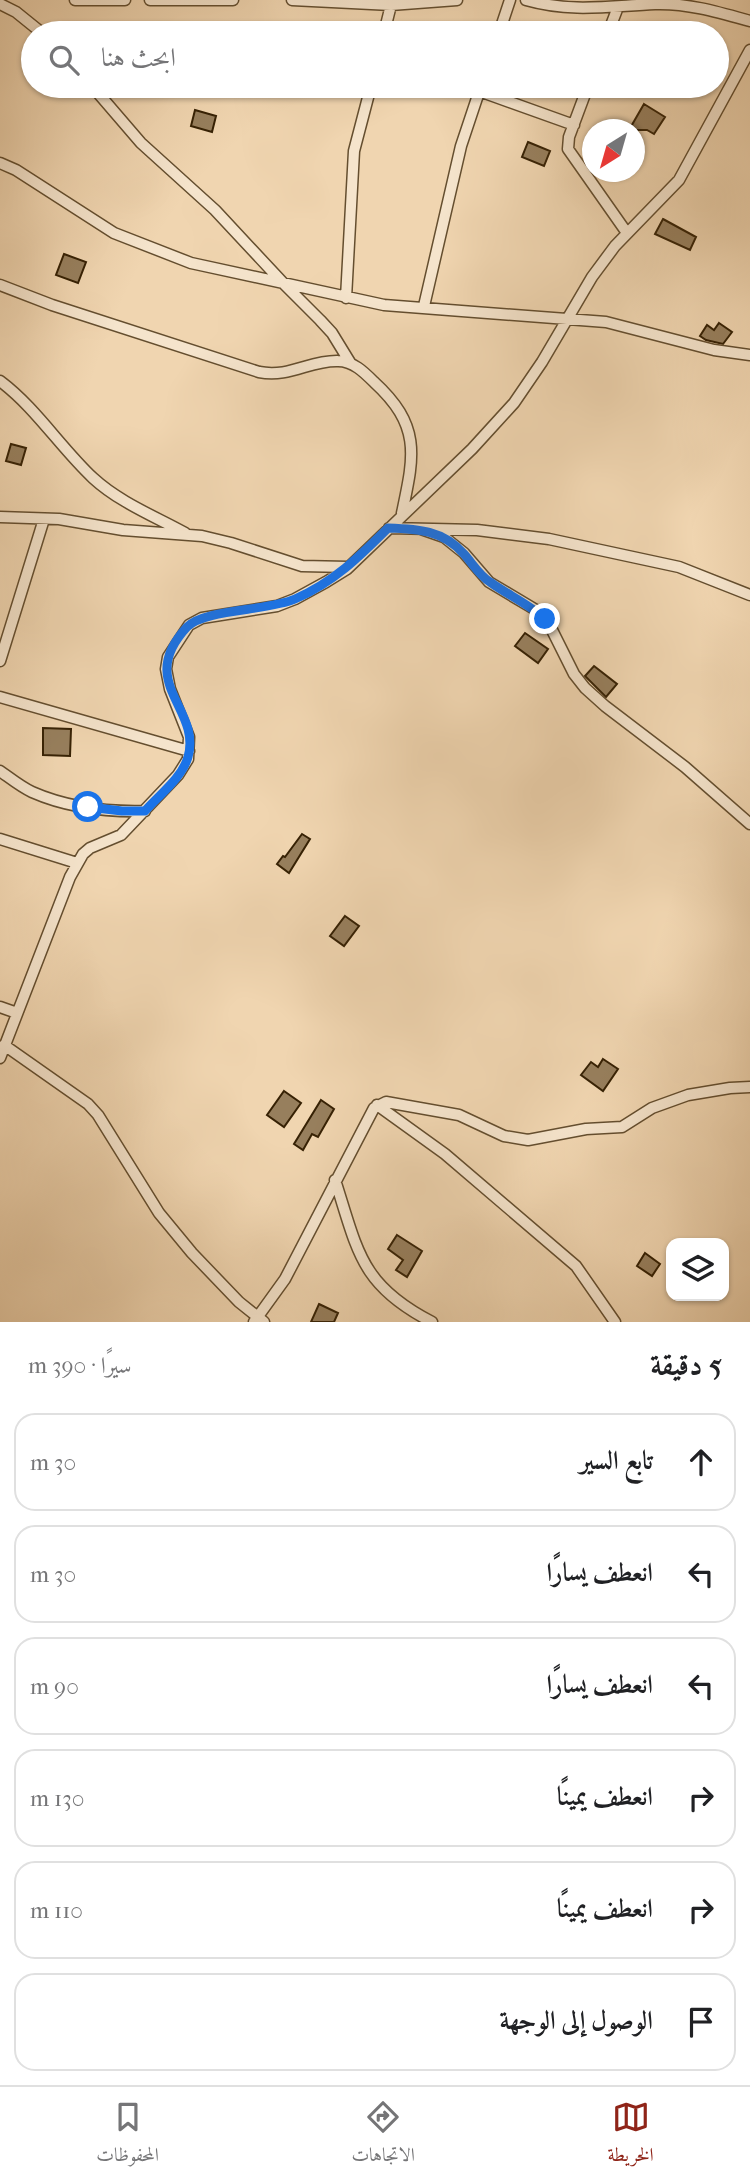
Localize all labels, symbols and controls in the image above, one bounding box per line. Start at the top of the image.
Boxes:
search box [21,21,729,98]
icon: search [45,41,83,79]
text: ابحث هنا [101,42,176,73]
north arrow [582,119,645,182]
route end [529,603,560,634]
route start [72,791,103,822]
map controls [666,1238,729,1301]
button: layers [666,1238,729,1301]
text: 5 دقيقة [650,1348,722,1383]
text: سيرًا · 390 m [28,1352,131,1379]
icon: ahead [682,1443,720,1481]
text: تابع السير [580,1445,653,1476]
text: 30 m [30,1449,76,1476]
icon: left [682,1555,720,1593]
text: انعطف يسارًا [546,1557,653,1588]
text: 30 m [30,1561,76,1588]
icon: left [682,1667,720,1705]
text: انعطف يسارًا [546,1669,653,1700]
text: 90 m [30,1673,79,1700]
icon: right [682,1779,720,1817]
text: انعطف يمينًا [557,1781,653,1812]
text: 130 m [30,1785,84,1812]
icon: right [682,1891,720,1929]
text: انعطف يمينًا [557,1893,653,1924]
text: 110 m [30,1897,83,1924]
icon: arrive [682,2003,720,2041]
text: الوصول إلى الوجهة [499,2005,653,2036]
tab: المحفوظات [96,2098,159,2173]
tab: الاتجاهات [352,2098,415,2173]
tab: الخريطة [607,2098,654,2173]

